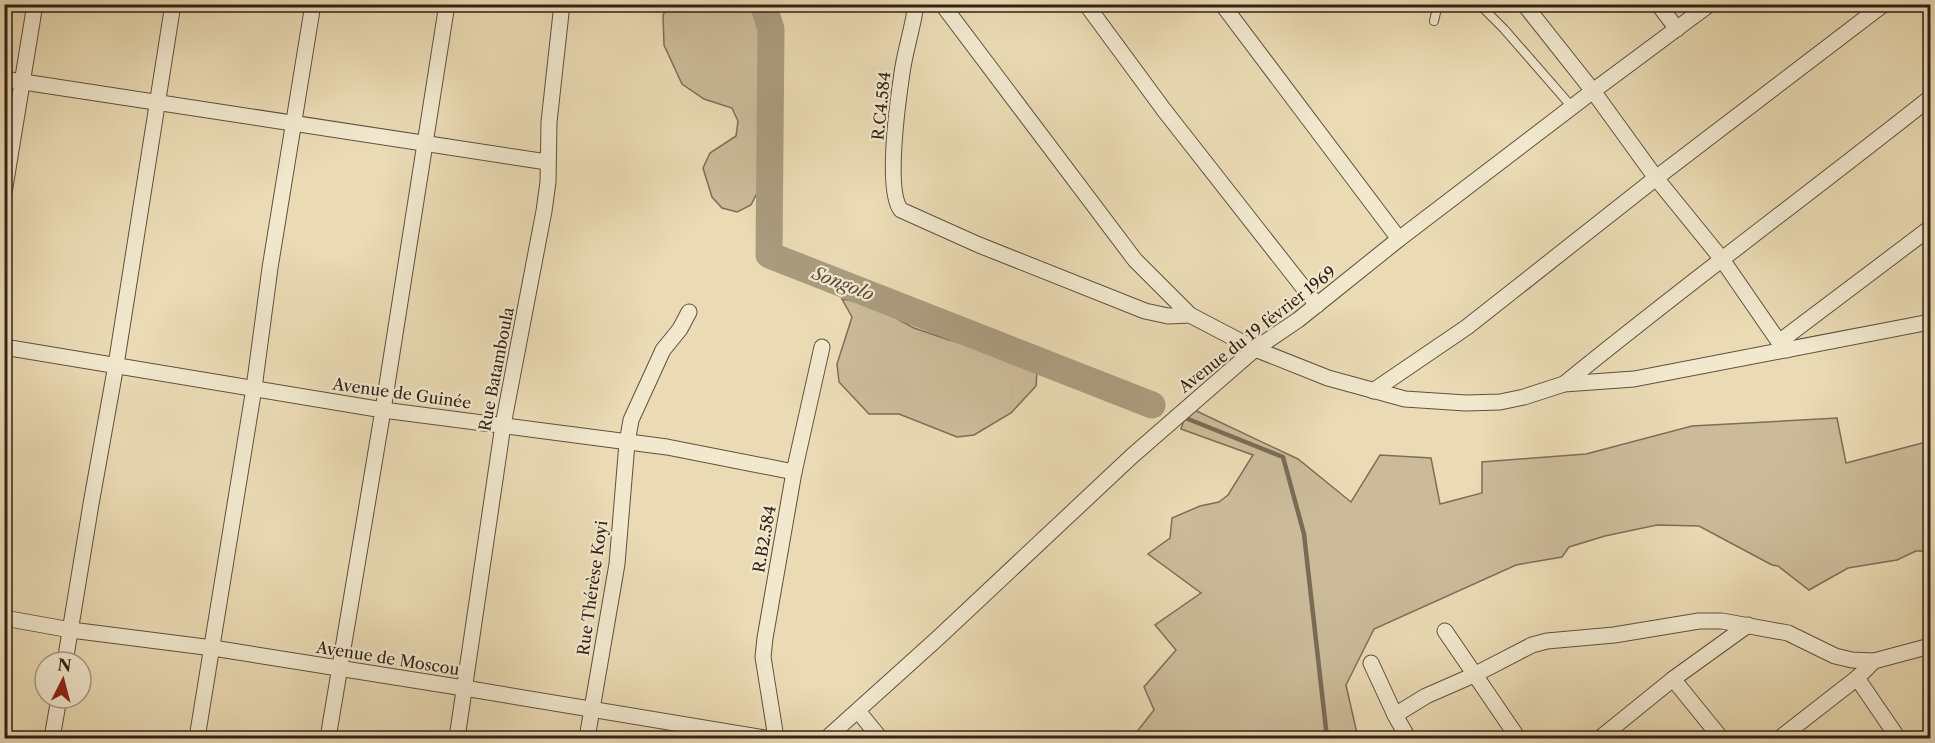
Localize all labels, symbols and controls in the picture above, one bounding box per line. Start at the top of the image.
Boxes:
street label: R.C4.584 [867,71,895,141]
street label: Avenue du 19 février 1969 [1173,261,1340,397]
water label: Songolo [808,262,877,306]
street label: Rue Batamboula [474,305,518,433]
street label: Avenue de Guinée [330,373,473,413]
street label: R.B2.584 [748,504,780,574]
street label: Rue Thérèse Koyi [573,519,611,657]
street label: Avenue de Moscou [314,637,461,679]
north arrow [33,650,93,710]
text: N [57,654,73,676]

